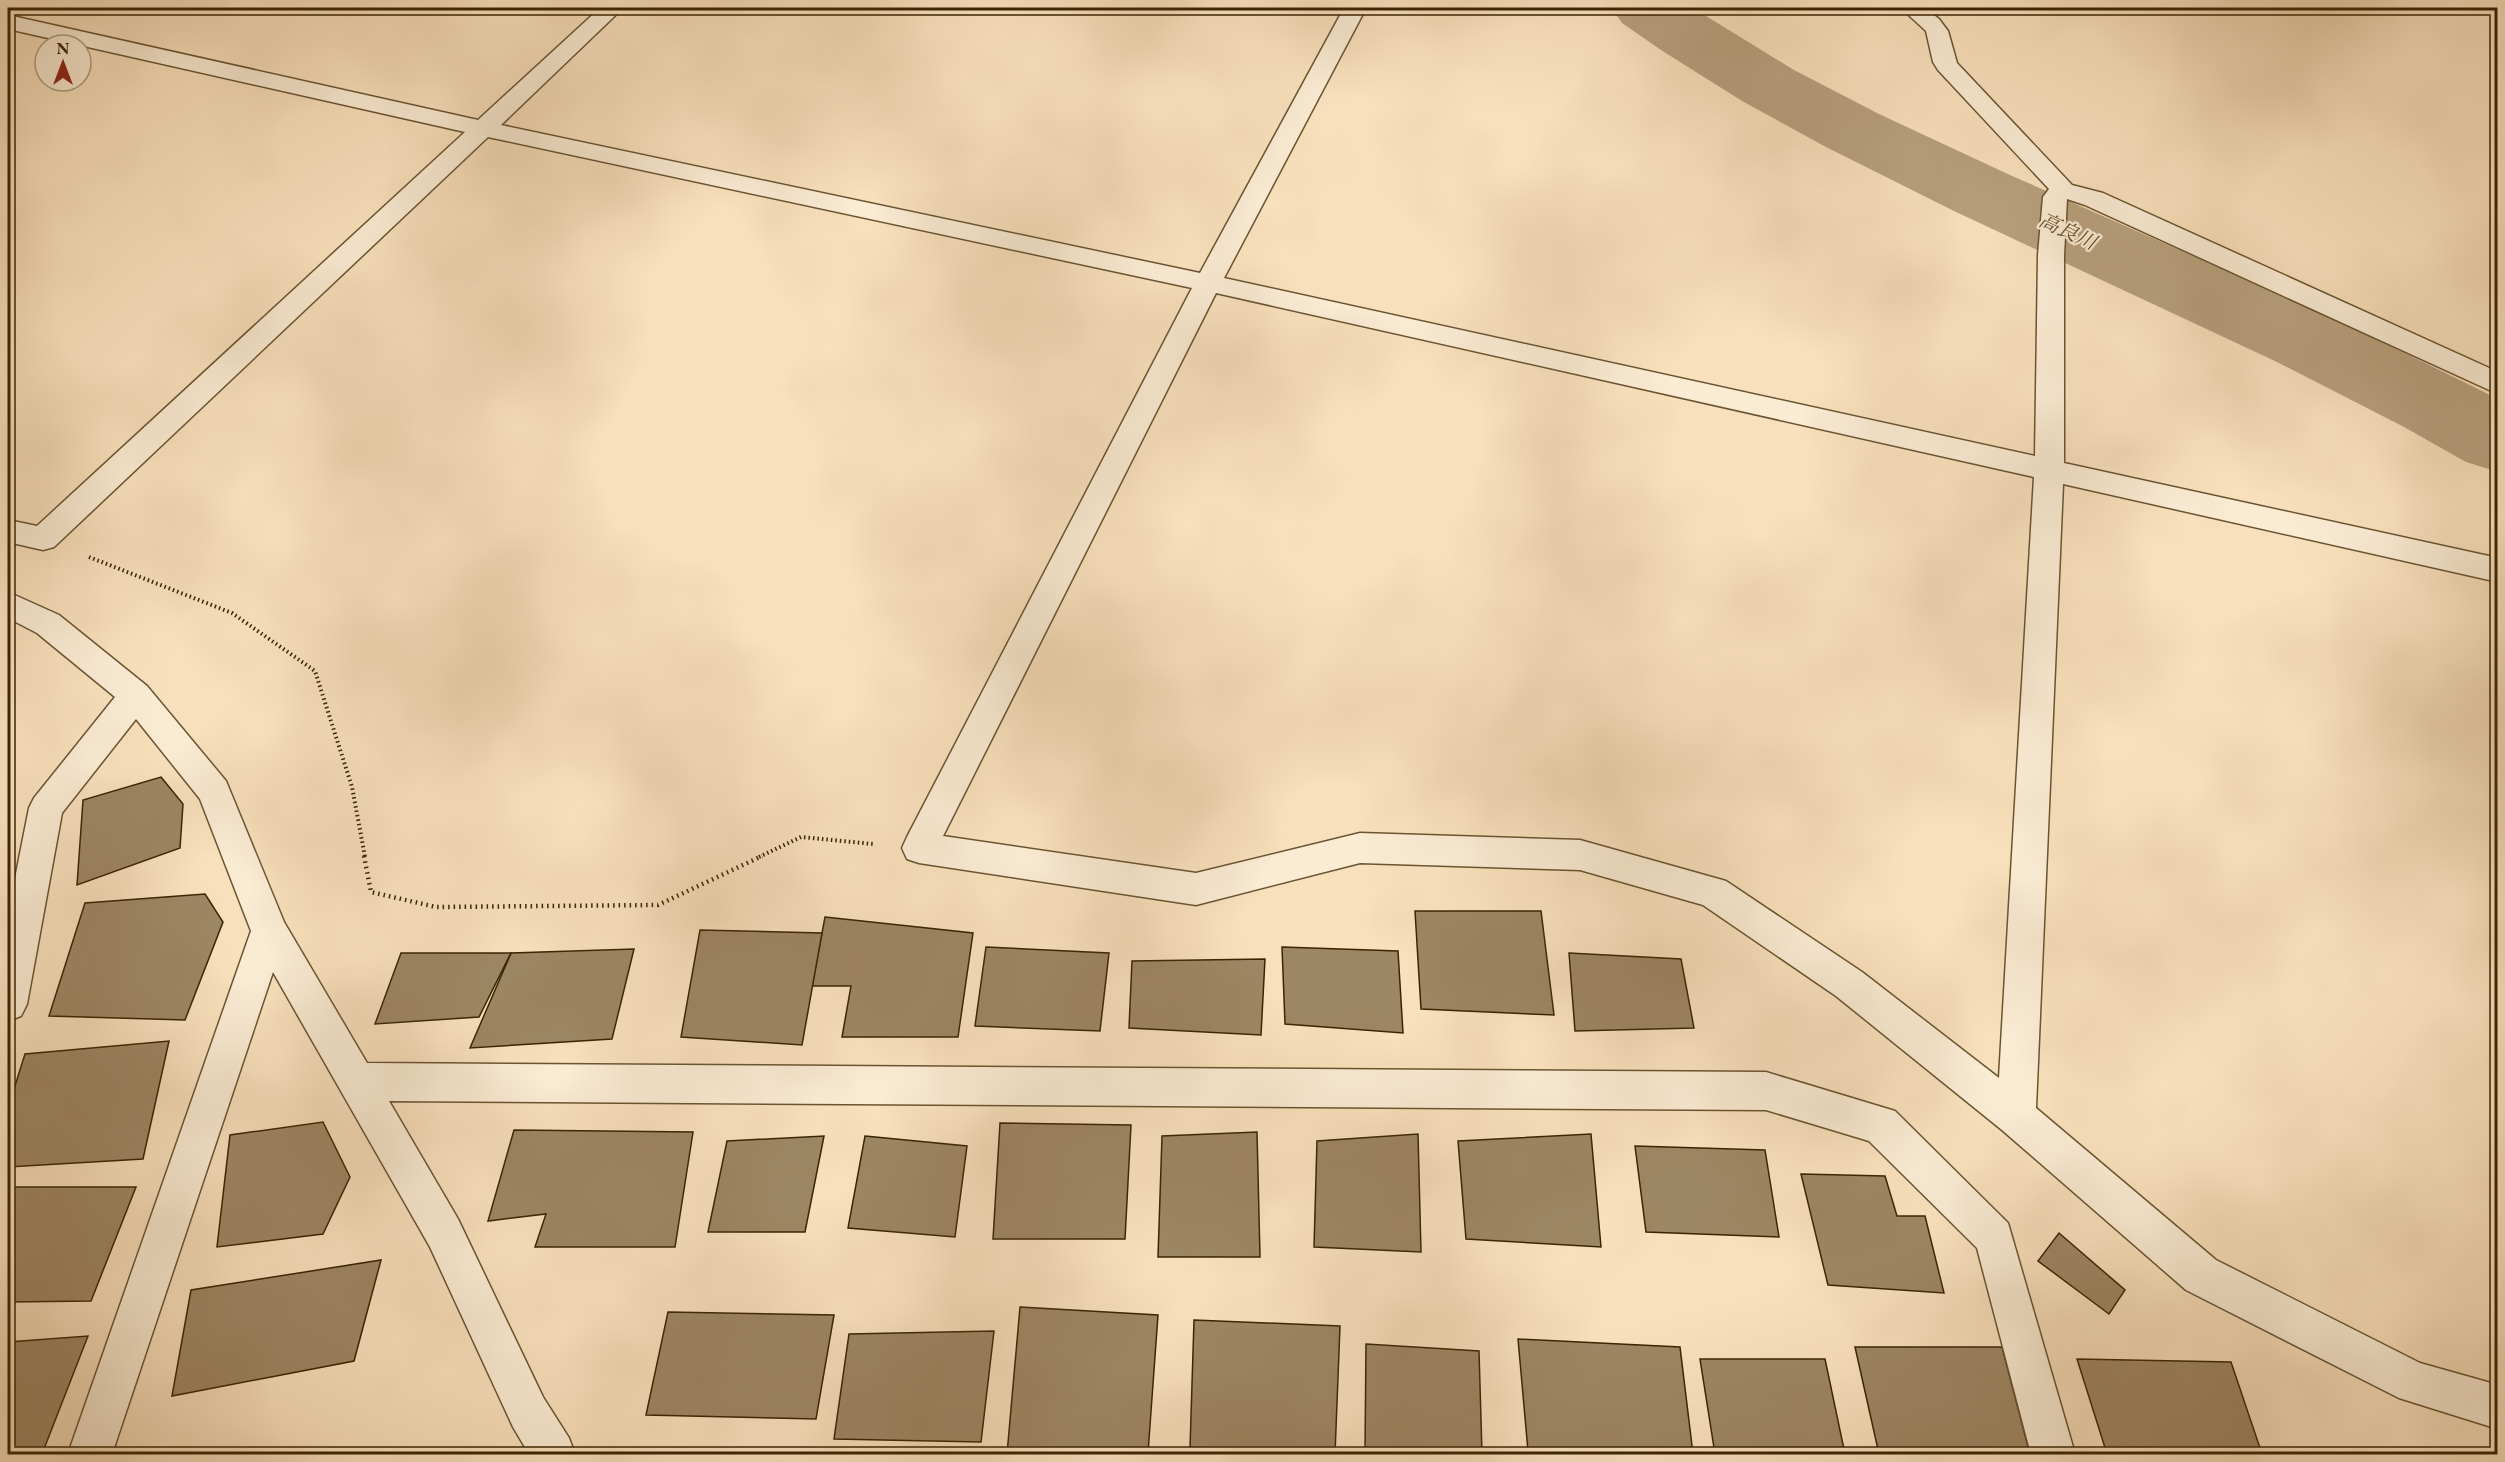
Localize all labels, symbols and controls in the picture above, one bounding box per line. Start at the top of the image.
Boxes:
north arrow [33,33,93,93]
text: N [57,38,70,59]
water label: 高良川 [2035,207,2102,256]

